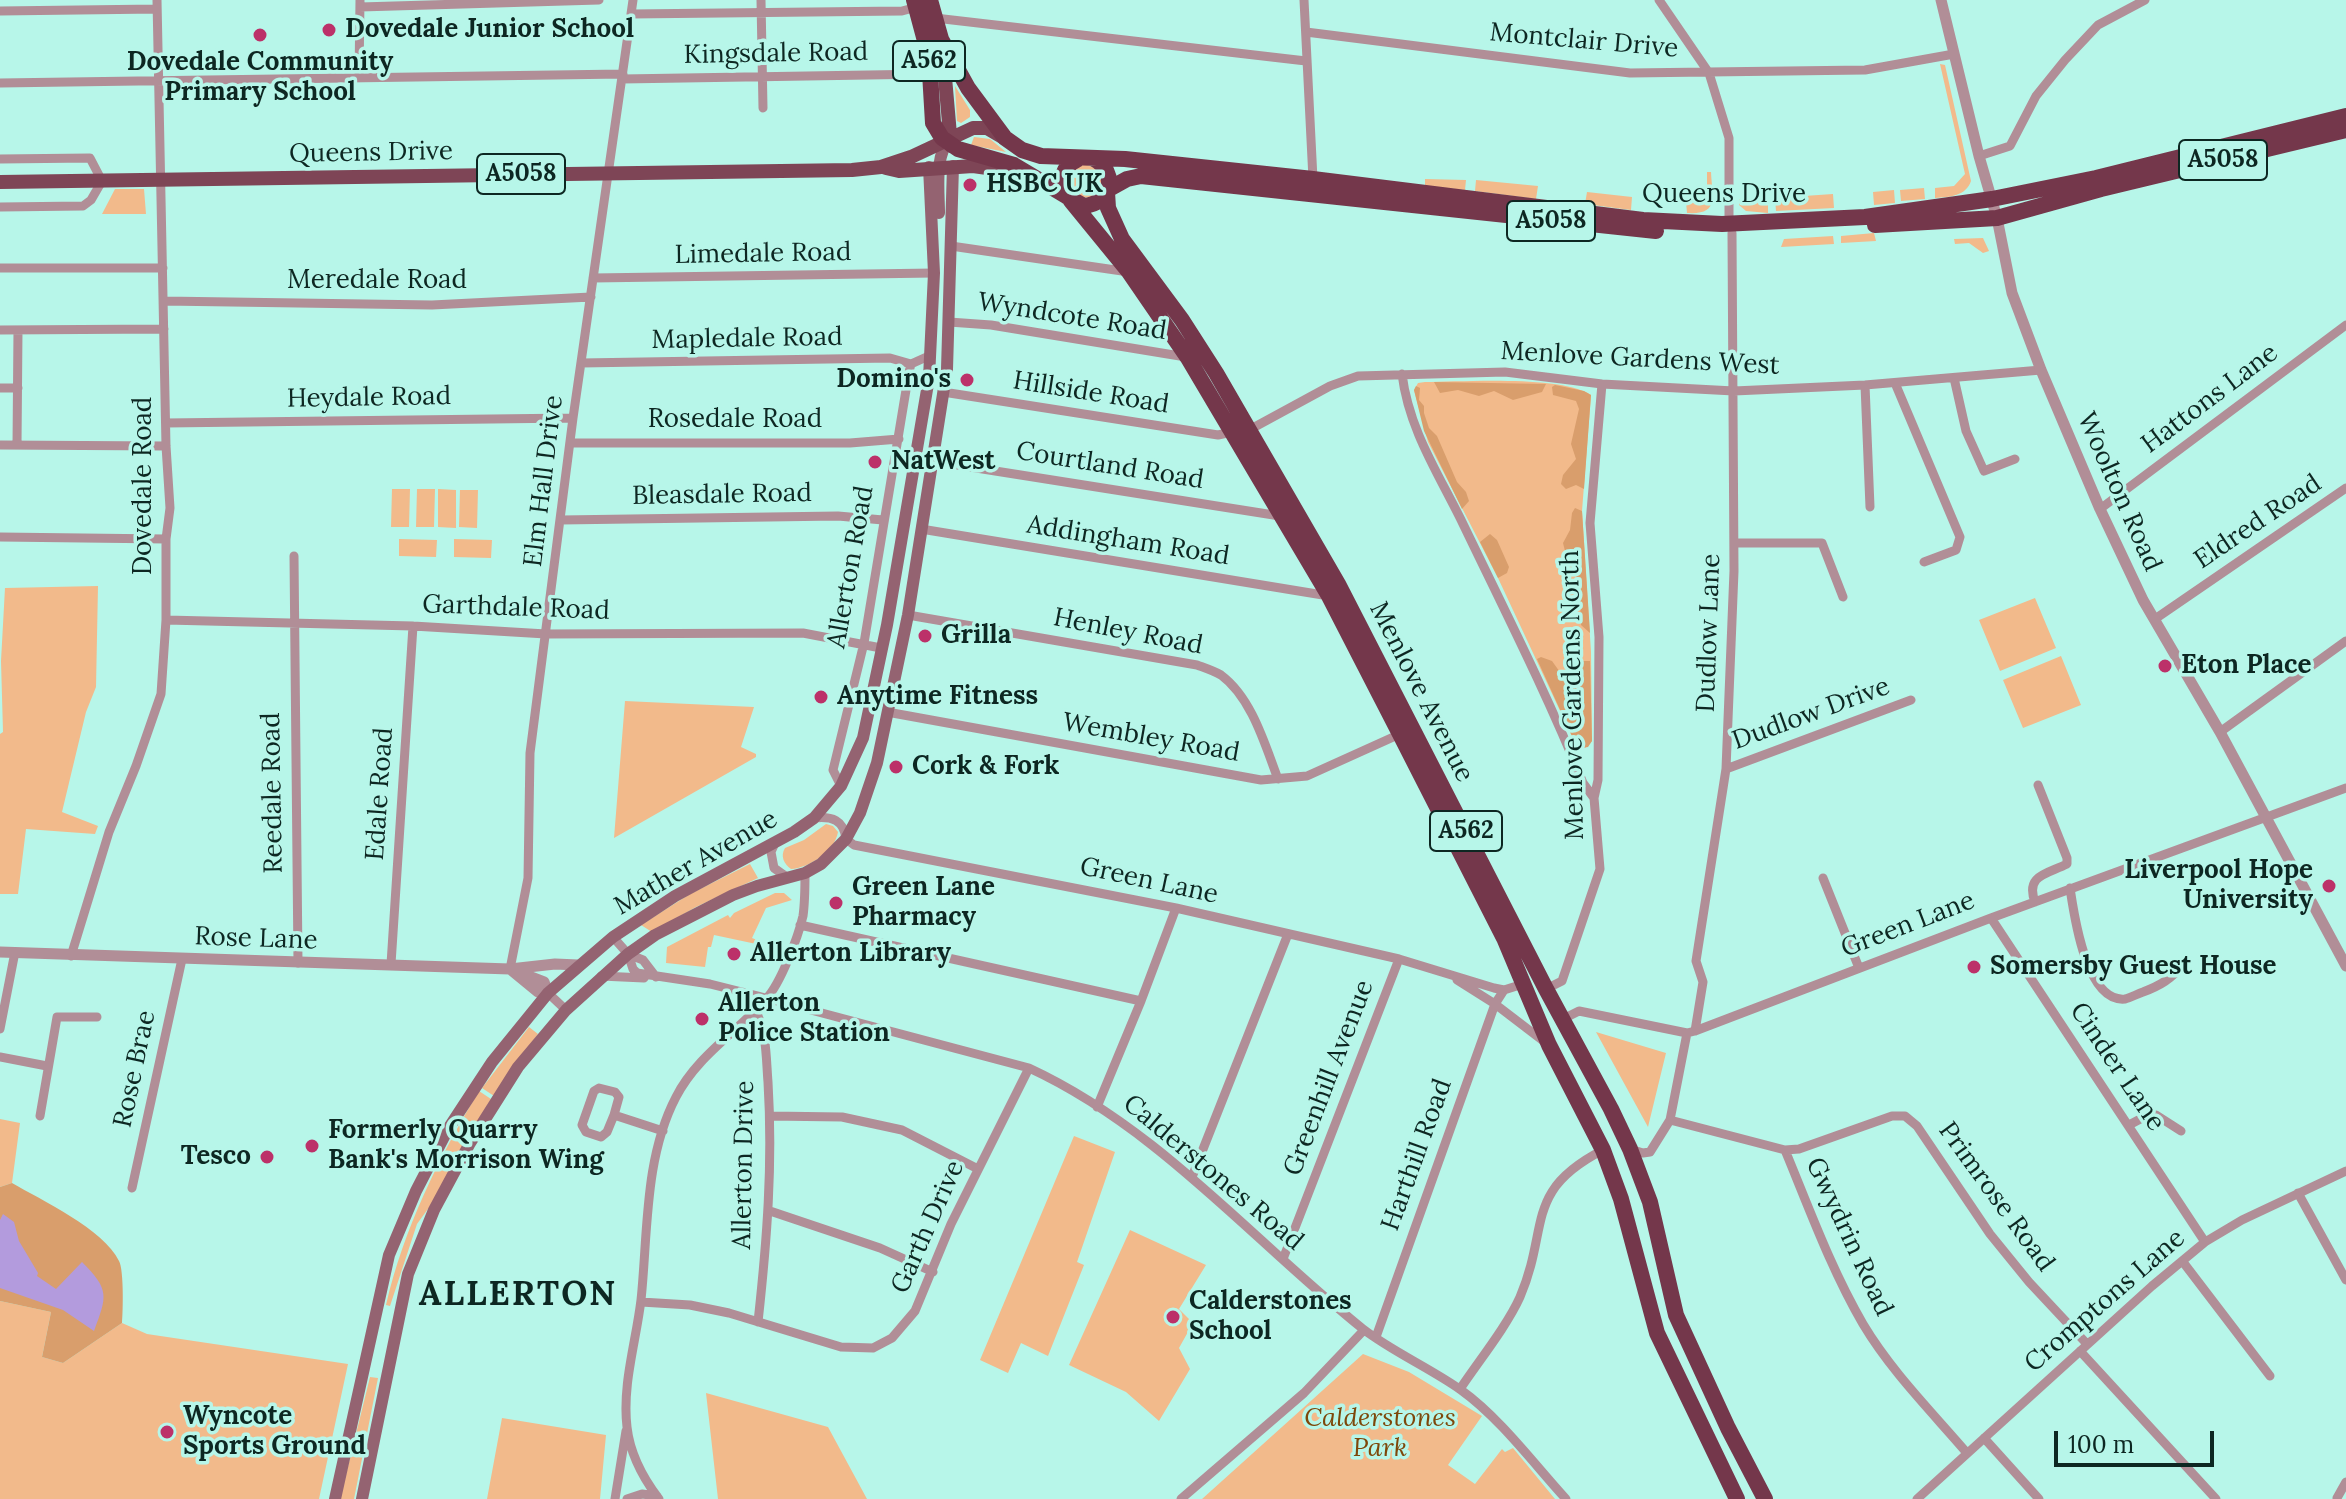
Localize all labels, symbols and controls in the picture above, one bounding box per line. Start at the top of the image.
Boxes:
place label: Dovedale Junior School [345,14,634,46]
street label: Montclair Drive [1488,17,1680,65]
marker: Dovedale Junior School [320,21,338,39]
marker: Dovedale Community Primary School [251,26,269,44]
street label: Kingsdale Road [683,37,869,71]
road number: A562 [893,41,965,81]
place label: Dovedale Community Primary School [127,47,393,108]
street label: Queens Drive [289,136,453,170]
road number: A5058 [2179,140,2267,180]
road number: A5058 [477,154,565,194]
place label: HSBC UK [986,169,1103,201]
marker: HSBC UK [961,176,979,194]
street label: Queens Drive [1642,179,1806,211]
road number: A5058 [1507,201,1595,241]
street label: Limedale Road [674,237,852,271]
street label: Meredale Road [287,265,467,297]
street label: Wyndcote Road [975,287,1169,347]
street label: Mapledale Road [651,322,843,356]
street label: Menlove Gardens West [1500,336,1780,382]
street label: Hattons Lane [2136,338,2284,460]
place label: Domino's [836,364,951,396]
street label: Hillside Road [1011,365,1171,421]
marker: Domino's [958,371,976,389]
street label: Heydale Road [287,381,451,415]
street label: Elm Hall Drive [518,393,570,569]
street label: Dovedale Road [128,397,160,575]
street label: Rosedale Road [648,404,822,436]
street label: Woolton Road [2070,408,2168,576]
street label: Courtland Road [1014,436,1206,496]
place label: NatWest [891,446,995,478]
marker: NatWest [866,453,884,471]
street label: Eldred Road [2189,468,2327,576]
street label: Bleasdale Road [632,478,812,512]
street label: Allerton Road [821,483,881,651]
street label: Addingham Road [1024,510,1232,572]
street label: Menlove Gardens North [1555,550,1591,840]
street label: Dudlow Lane [1691,553,1727,713]
street label: Garthdale Road [422,589,610,627]
street label: Menlove Avenue [1362,597,1480,787]
street label: Henley Road [1051,602,1205,662]
place label: Grilla [941,620,1011,652]
marker: Grilla [916,627,934,645]
place label: Eton Place [2181,650,2312,682]
marker: Eton Place [2156,657,2174,675]
street label: Dudlow Drive [1728,671,1894,757]
place label: Anytime Fitness [837,681,1038,713]
marker: Anytime Fitness [812,688,830,706]
street label: Wembley Road [1060,707,1242,769]
street label: Reedale Road [256,712,290,874]
street label: Edale Road [360,726,400,862]
place label: Cork & Fork [912,751,1060,783]
marker: Cork & Fork [887,758,905,776]
street label: Mather Avenue [609,804,783,922]
road number: A562 [1430,811,1502,851]
street label: Green Lane [1077,851,1221,911]
place label: Liverpool Hope University [2124,855,2313,916]
place label: Green Lane Pharmacy [852,872,995,934]
marker: Liverpool Hope University [2320,877,2338,895]
street label: Green Lane [1837,885,1979,965]
marker: Green Lane Pharmacy [827,894,845,912]
street label: Rose Lane [194,921,318,957]
place label: Allerton Library [750,938,951,970]
marker: Allerton Library [725,945,743,963]
place label: Somersby Guest House [1990,951,2277,983]
marker: Somersby Guest House [1965,958,1983,976]
street label: Greenhill Avenue [1277,976,1381,1180]
place label: Allerton Police Station [718,988,890,1050]
street label: Cinder Lane [2063,997,2171,1137]
street label: Rose Brae [107,1008,163,1130]
marker: Allerton Police Station [693,1010,711,1028]
street label: Harthill Road [1375,1075,1459,1235]
street label: Allerton Drive [727,1080,761,1250]
street label: Calderstones Road [1116,1088,1310,1258]
place label: Formerly Quarry Bank's Morrison Wing [328,1115,604,1176]
street label: Primrose Road [1931,1116,2061,1278]
marker: Formerly Quarry Bank's Morrison Wing [303,1137,321,1155]
place label: Tesco [181,1141,251,1173]
marker: Tesco [258,1148,276,1166]
street label: Gwydrin Road [1799,1153,1899,1321]
street label: Garth Drive [885,1156,971,1298]
street label: Cromptons Lane [2019,1223,2191,1379]
district label: ALLERTON [419,1275,617,1315]
place label: Calderstones School [1189,1286,1352,1348]
marker: Calderstones School [1164,1308,1182,1326]
place label: Wyncote Sports Ground [183,1401,366,1462]
park label: Calderstones Park [1304,1403,1456,1464]
scale bar [2058,1415,2218,1465]
marker: Wyncote Sports Ground [158,1423,176,1441]
text: 100 m [2068,1429,2134,1460]

